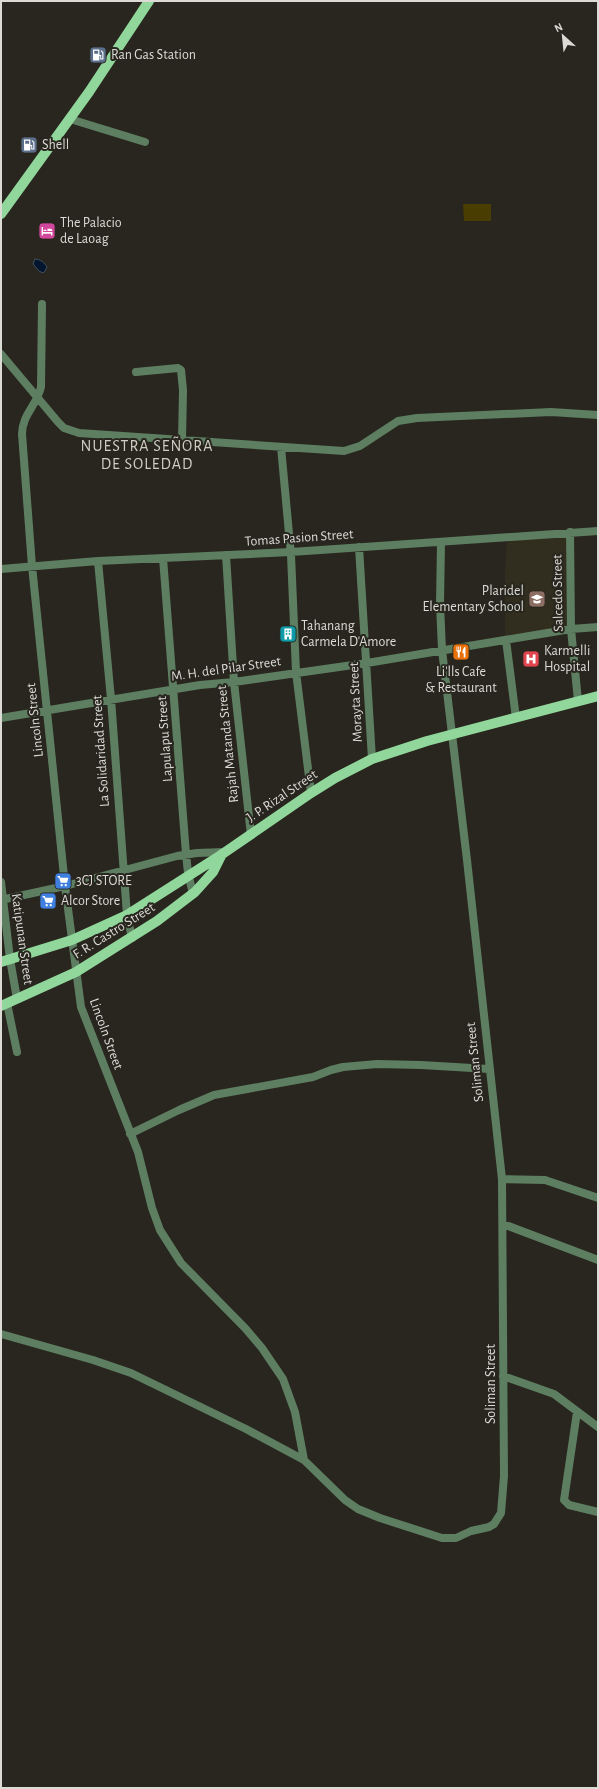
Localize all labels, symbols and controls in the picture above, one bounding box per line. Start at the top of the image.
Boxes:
north arrow [543,16,583,56]
text: N [553,21,565,34]
fuel station icon: Ran Gas Station [88,45,108,65]
place label: Ran Gas Station [111,48,196,62]
fuel station icon: Shell [19,135,39,155]
place label: Shell [42,138,69,152]
place label: The Palacio de Laoag [60,216,122,246]
hotel icon: The Palacio de Laoag [37,221,57,241]
district label: NUESTRA SEÑORA DE SOLEDAD [81,436,213,472]
street label: Tomas Pasion Street [244,527,354,549]
street label: Salcedo Street [550,554,566,632]
place label: Plaridel Elementary School [423,584,524,614]
school or university icon: Plaridel Elementary School [527,589,547,609]
place label: Tahanang Carmela D'Amore [301,619,396,649]
building icon: Tahanang Carmela D'Amore [278,624,298,644]
restaurant icon: Li'lls Cafe & Restaurant [451,642,471,662]
place label: Karmelli Hospital [544,644,590,674]
hospital icon: Karmelli Hospital [521,649,541,669]
street label: M. H. del Pilar Street [170,654,282,684]
street label: Morayta Street [347,661,365,742]
place label: Li'lls Cafe & Restaurant [425,665,497,695]
street label: Lincoln Street [24,682,46,758]
street label: Rajah Matanda Street [215,684,241,803]
street label: La Solidaridad Street [90,694,112,808]
street label: Lapulapu Street [155,695,175,782]
street label: J. P. Rizal Street [244,767,320,825]
supermarket icon: 3CJ STORE [53,871,73,891]
place label: 3CJ STORE [76,874,132,888]
supermarket icon: Alcor Store [38,891,58,911]
street label: Katipunan Street [9,892,35,986]
place label: Alcor Store [61,894,120,908]
street label: F. R. Castro Street [71,900,158,962]
street label: Lincoln Street [87,997,126,1072]
street label: Soliman Street [464,1021,486,1103]
street label: Soliman Street [484,1343,498,1424]

